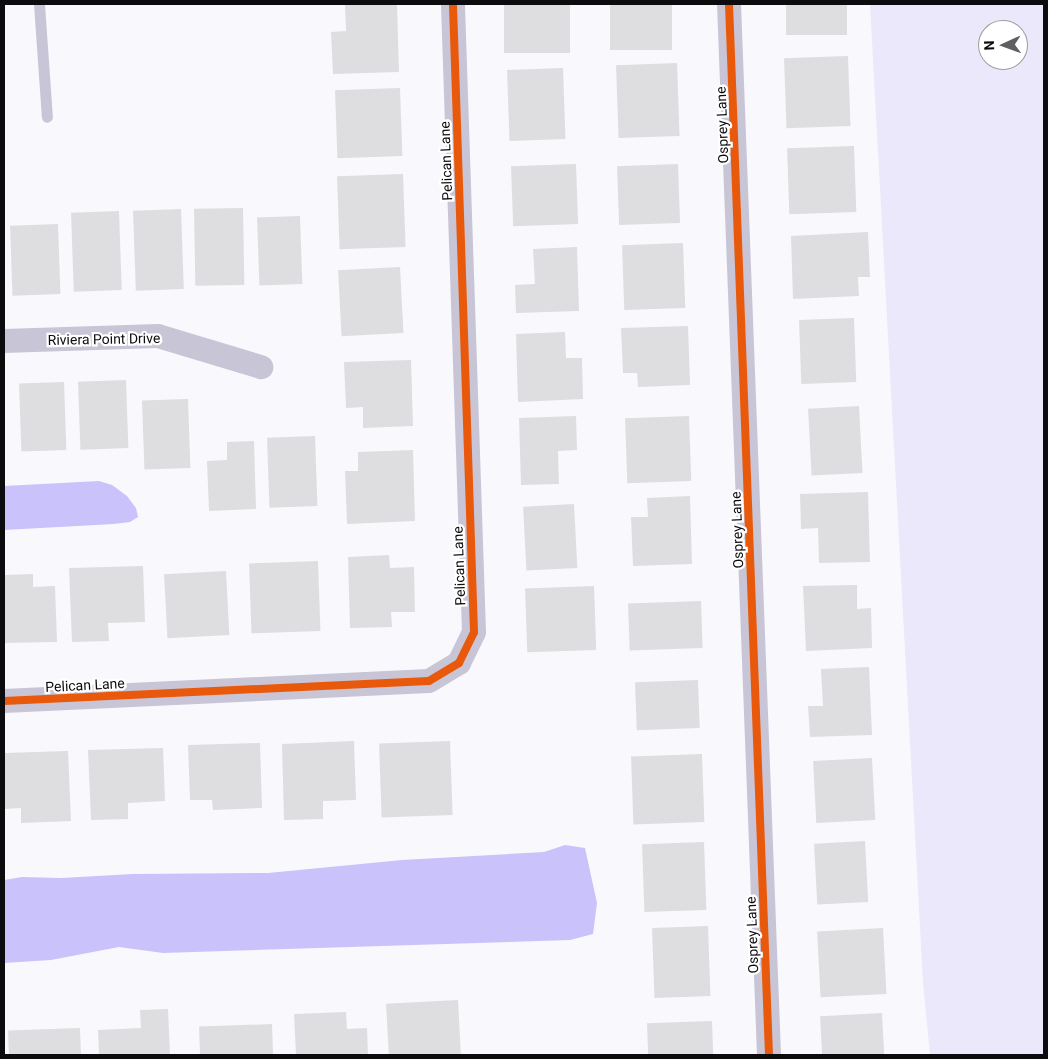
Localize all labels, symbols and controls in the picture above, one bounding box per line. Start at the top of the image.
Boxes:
north arrow [978,20,1028,70]
text: N [981,40,997,51]
street label: Osprey Lane [712,86,732,164]
street label: Pelican Lane [436,121,456,201]
street label: Riviera Point Drive [48,330,160,348]
street label: Osprey Lane [727,491,747,569]
street label: Pelican Lane [449,526,469,606]
street label: Pelican Lane [45,675,125,695]
street label: Osprey Lane [742,896,762,974]

